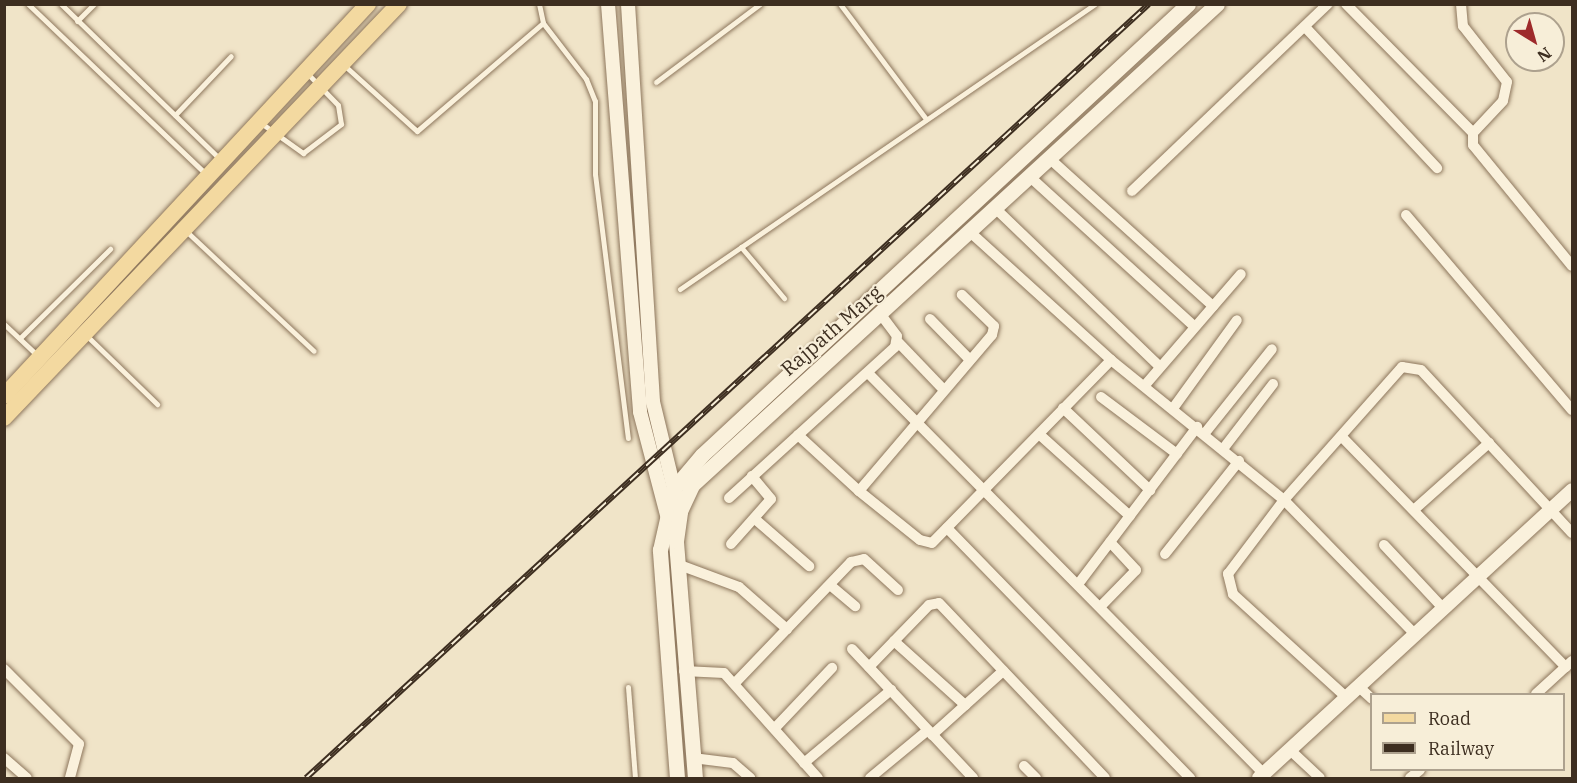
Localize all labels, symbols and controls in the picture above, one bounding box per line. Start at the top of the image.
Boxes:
north arrow [1505,12,1565,72]
text: N [1534,43,1556,67]
street label: Rajpath Marg [776,280,886,380]
legend [1370,693,1565,771]
text: Road [1428,707,1471,730]
text: Railway [1428,737,1494,760]

